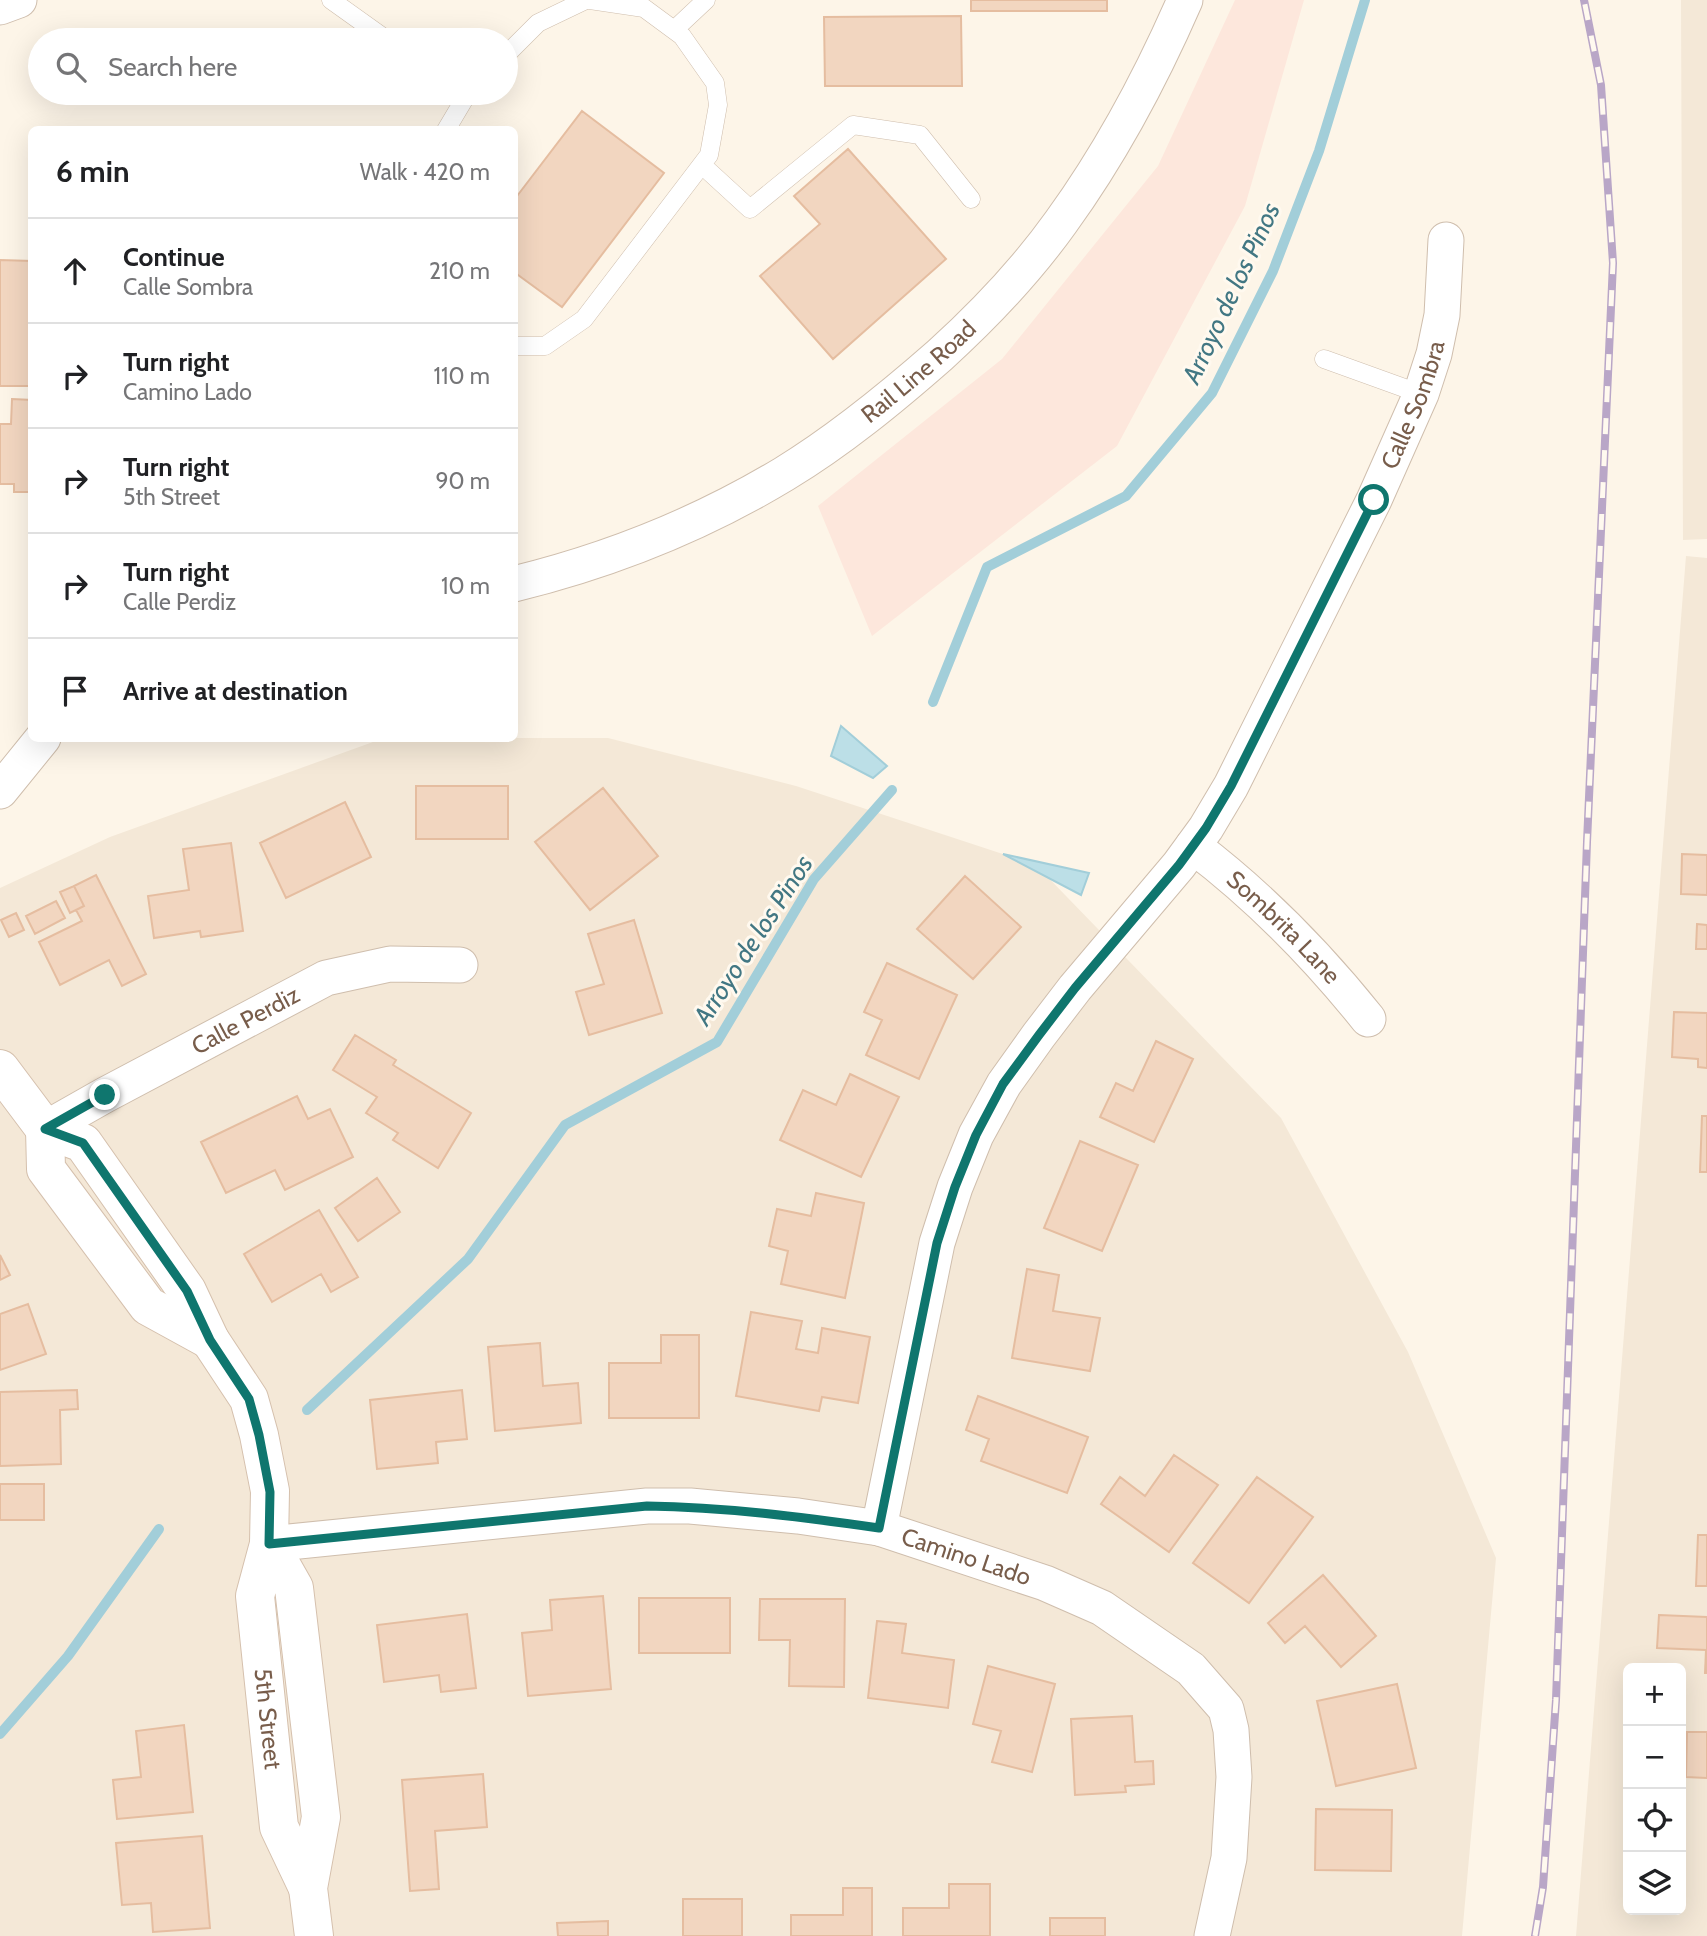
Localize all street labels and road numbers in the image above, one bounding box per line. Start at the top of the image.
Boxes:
street label: Rail Line Road [855,314,982,429]
street label: Calle Sombra [1375,338,1450,473]
street label: Sombrita Lane [1221,864,1347,990]
street label: Calle Perdiz [186,980,304,1061]
street label: Camino Lado [898,1521,1035,1591]
street label: 5th Street [249,1667,288,1771]

